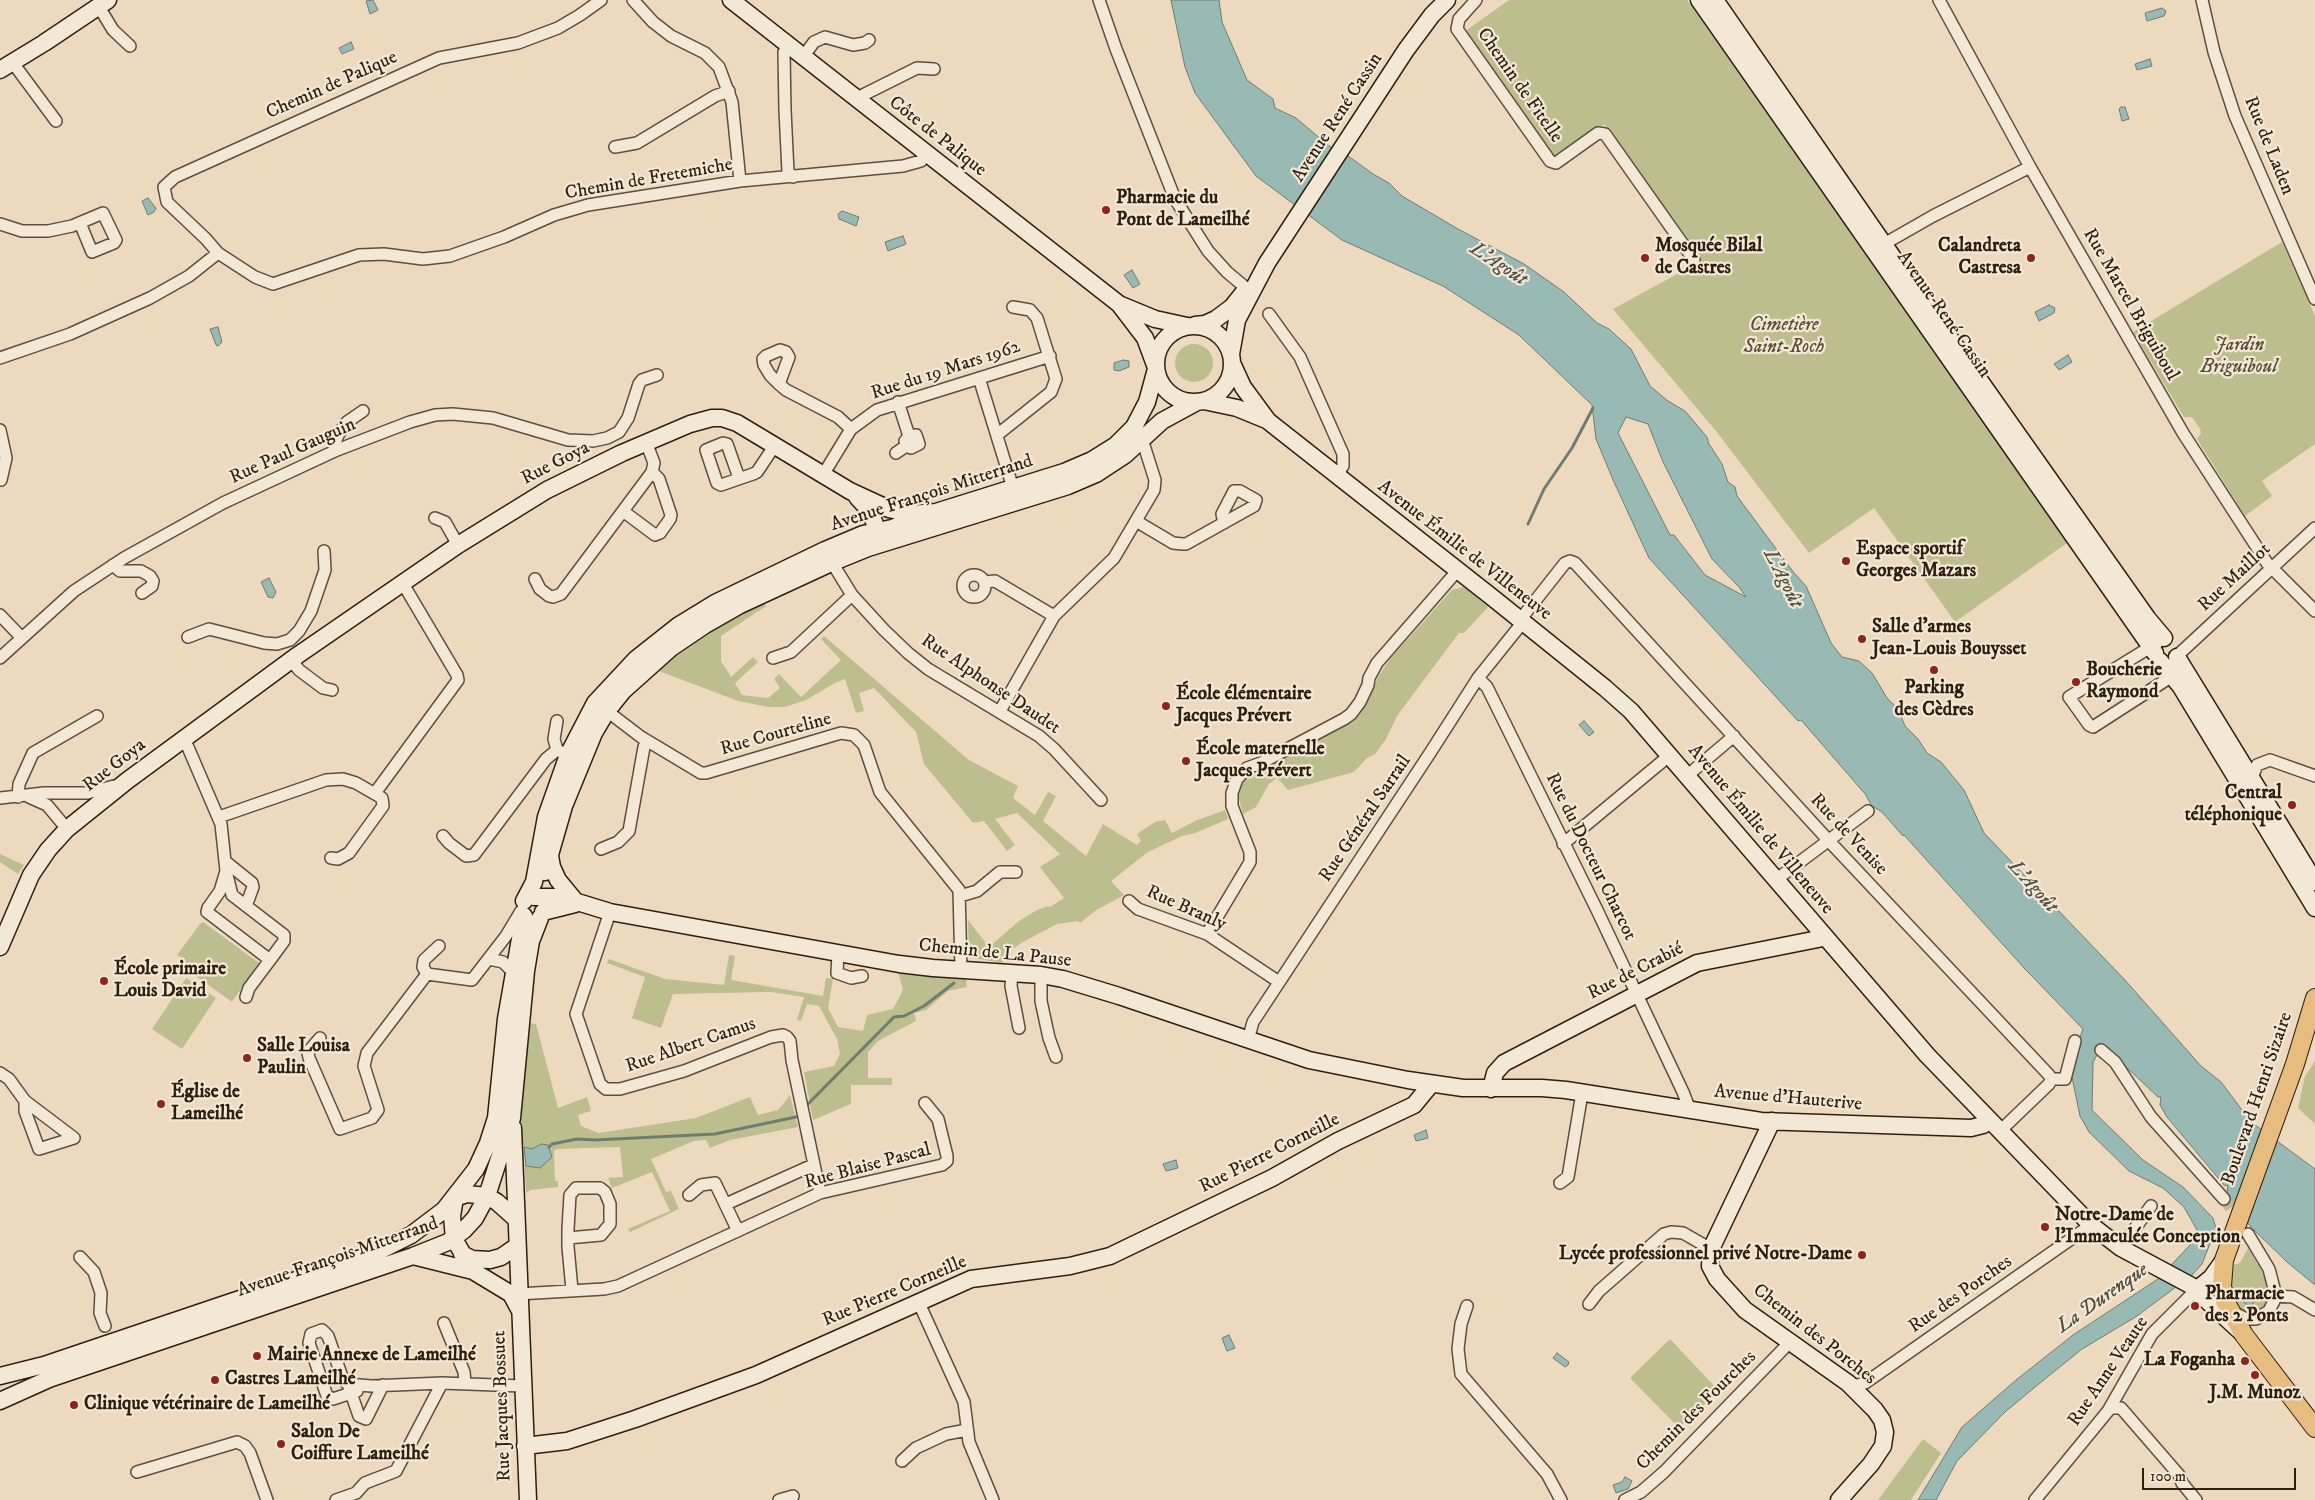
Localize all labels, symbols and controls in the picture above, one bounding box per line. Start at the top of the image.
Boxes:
street label: Chemin de Fitelle [1471,24,1567,148]
street label: Chemin de Palique [263,47,401,125]
street label: Avenue René Cassin [1288,49,1388,187]
street label: Côte de Palique [884,92,990,182]
street label: Rue de Laden [2238,93,2298,199]
street label: Chemin de Fretemiche [563,154,735,206]
place label: Pharmacie du Pont de Lameilhé [1116,188,1250,232]
marker: Pharmacie du Pont de Lameilhé [1100,204,1112,216]
street label: Rue Marcel Briguiboul [2077,225,2183,385]
place label: Mosquée Bilal de Castres [1655,236,1762,280]
place label: Calandreta Castresa [1938,236,2021,280]
water label: L'Agoût [1465,238,1531,292]
street label: Avenue René Cassin [1891,247,1995,383]
marker: Mosquée Bilal de Castres [1639,252,1651,264]
marker: Calandreta Castresa [2025,252,2037,264]
park label: Cimetière Saint-Roch [1744,315,1824,359]
park label: Jardin Briguiboul [2201,335,2277,379]
street label: Rue du 19 Mars 1962 [869,336,1023,406]
street label: Rue Paul Gauguin [226,414,360,490]
street label: Rue Goya [518,437,594,491]
street label: Avenue François Mitterrand [828,451,1036,537]
street label: Avenue Émilie de Villeneuve [1372,476,1556,626]
place label: Espace sportif Georges Mazars [1856,539,1976,583]
street label: Rue Maillot [2194,539,2276,617]
water label: L'Agoût [1757,546,1807,612]
marker: Espace sportif Georges Mazars [1840,555,1852,567]
place label: Salle d'armes Jean-Louis Bouysset [1872,617,2026,661]
street label: Rue Alphonse Daudet [916,630,1064,740]
marker: Salle d'armes Jean-Louis Bouysset [1856,633,1868,645]
place label: Boucherie Raymond [2086,660,2162,704]
marker: Parking des Cèdres [1928,664,1940,676]
marker: Boucherie Raymond [2070,676,2082,688]
place label: Parking des Cèdres [1894,678,1974,722]
place label: École élémentaire Jacques Prévert [1176,684,1312,728]
marker: École élémentaire Jacques Prévert [1160,700,1172,712]
street label: Rue Courteline [718,708,834,762]
street label: Rue Goya [79,734,151,798]
place label: École maternelle Jacques Prévert [1196,739,1325,783]
street label: Avenue Émilie de Villeneuve [1682,741,1838,919]
street label: Rue Général Sarrail [1315,751,1417,887]
marker: École maternelle Jacques Prévert [1180,755,1192,767]
street label: Rue du Docteur Charcot [1540,770,1640,944]
place label: Central téléphonique [2185,783,2282,827]
street label: Rue de Venise [1805,790,1891,880]
marker: Central téléphonique [2286,799,2298,811]
water label: L'Agoût [2002,856,2062,918]
street label: Rue Branly [1142,881,1230,937]
street label: Chemin de La Pause [918,935,1072,973]
street label: Rue de Crabié [1584,938,1688,1006]
place label: École primaire Louis David [114,959,226,1003]
marker: École primaire Louis David [98,975,110,987]
street label: Boulevard Henri Sizaire [2218,1010,2298,1188]
street label: Rue Albert Camus [623,1013,759,1079]
place label: Salle Louisa Paulin [257,1036,350,1080]
marker: Salle Louisa Paulin [241,1052,253,1064]
street label: Avenue d'Hauterive [1713,1081,1863,1117]
place label: Église de Lameilhé [171,1082,243,1126]
marker: Église de Lameilhé [155,1098,167,1110]
street label: Rue Pierre Corneille [1196,1109,1344,1199]
street label: Rue Blaise Pascal [802,1139,934,1195]
place label: Notre-Dame de l'Immaculée Conception [2055,1205,2240,1249]
street label: Avenue François Mitterrand [234,1213,442,1303]
marker: Notre-Dame de l'Immaculée Conception [2039,1221,2051,1233]
place label: Lycée professionnel privé Notre-Dame [1559,1244,1852,1266]
marker: Lycée professionnel privé Notre-Dame [1856,1249,1868,1261]
street label: Rue Pierre Corneille [820,1251,970,1333]
street label: Rue des Porches [1905,1251,2017,1339]
water label: La Durenque [2053,1259,2153,1339]
street label: Chemin des Porches [1748,1280,1880,1390]
place label: Pharmacie des 2 Ponts [2205,1284,2288,1328]
marker: Pharmacie des 2 Ponts [2189,1300,2201,1312]
street label: Rue Anne Veaute [2064,1313,2154,1431]
street label: Rue Jacques Bossuet [489,1330,517,1482]
place label: Mairie Annexe de Lameilhé [267,1345,476,1367]
street label: Chemin des Fourches [1632,1346,1762,1476]
marker: Mairie Annexe de Lameilhé [251,1350,263,1362]
place label: La Foganha [2144,1350,2235,1372]
marker: La Foganha [2239,1355,2251,1367]
place label: Castres Lameilhé [225,1369,356,1391]
marker: J.M. Munoz [2249,1369,2261,1381]
marker: Castres Lameilhé [209,1374,221,1386]
place label: J.M. Munoz [2209,1383,2301,1405]
place label: Clinique vétérinaire de Lameilhé [84,1394,330,1416]
marker: Clinique vétérinaire de Lameilhé [68,1399,80,1411]
place label: Salon De Coiffure Lameilhé [291,1422,429,1466]
marker: Salon De Coiffure Lameilhé [275,1438,287,1450]
scale bar [2145,1458,2299,1490]
text: 100 m [2150,1467,2186,1486]

